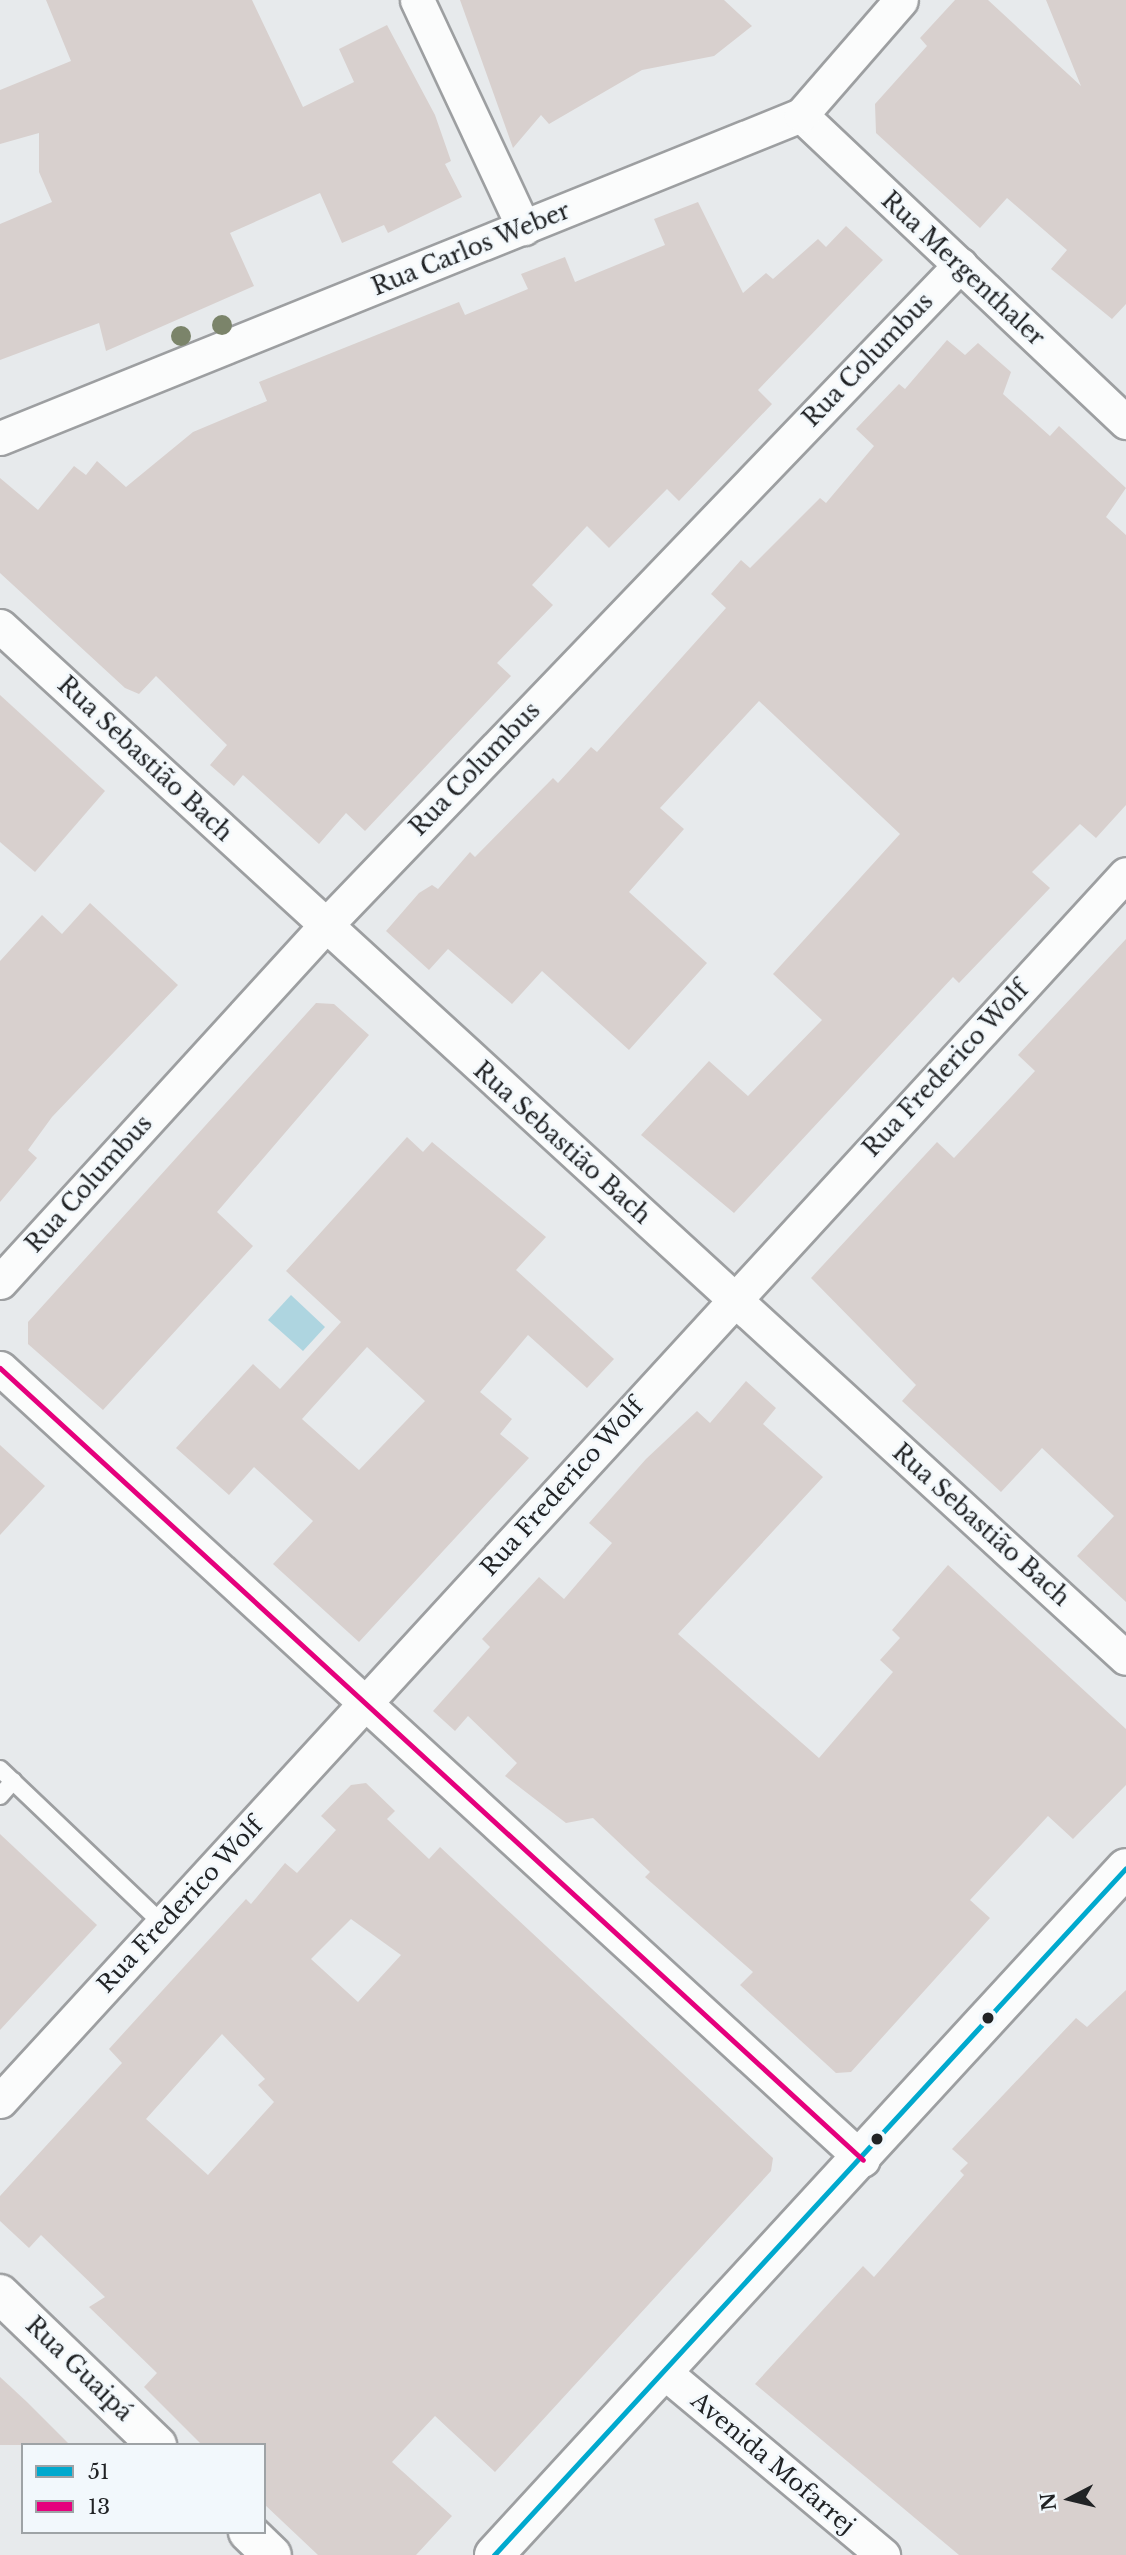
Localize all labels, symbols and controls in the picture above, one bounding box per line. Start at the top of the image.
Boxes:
street label: Rua Mergenthaler [876,186,1050,352]
street label: Rua Carlos Weber [367,196,575,302]
street label: Rua Columbus [797,288,939,432]
street label: Rua Sebastião Bach [52,671,238,847]
street label: Rua Columbus [404,697,546,841]
street label: Rua Frederico Wolf [857,975,1035,1163]
street label: Rua Sebastião Bach [468,1056,656,1230]
street label: Rua Columbus [20,1110,158,1258]
street label: Rua Frederico Wolf [475,1392,649,1582]
street label: Rua Sebastião Bach [887,1438,1075,1612]
street label: Rua Frederico Wolf [91,1811,269,1999]
unlabelled marker [981,2011,995,2025]
unlabelled marker [870,2132,884,2146]
street label: Rua Guaipá [20,2311,138,2427]
street label: Avenida Mofarrej [686,2386,860,2540]
legend [21,2443,266,2534]
text: 51 [88,2459,109,2485]
north arrow [1035,2464,1105,2534]
text: N [1036,2491,1061,2512]
text: 13 [88,2494,110,2520]

